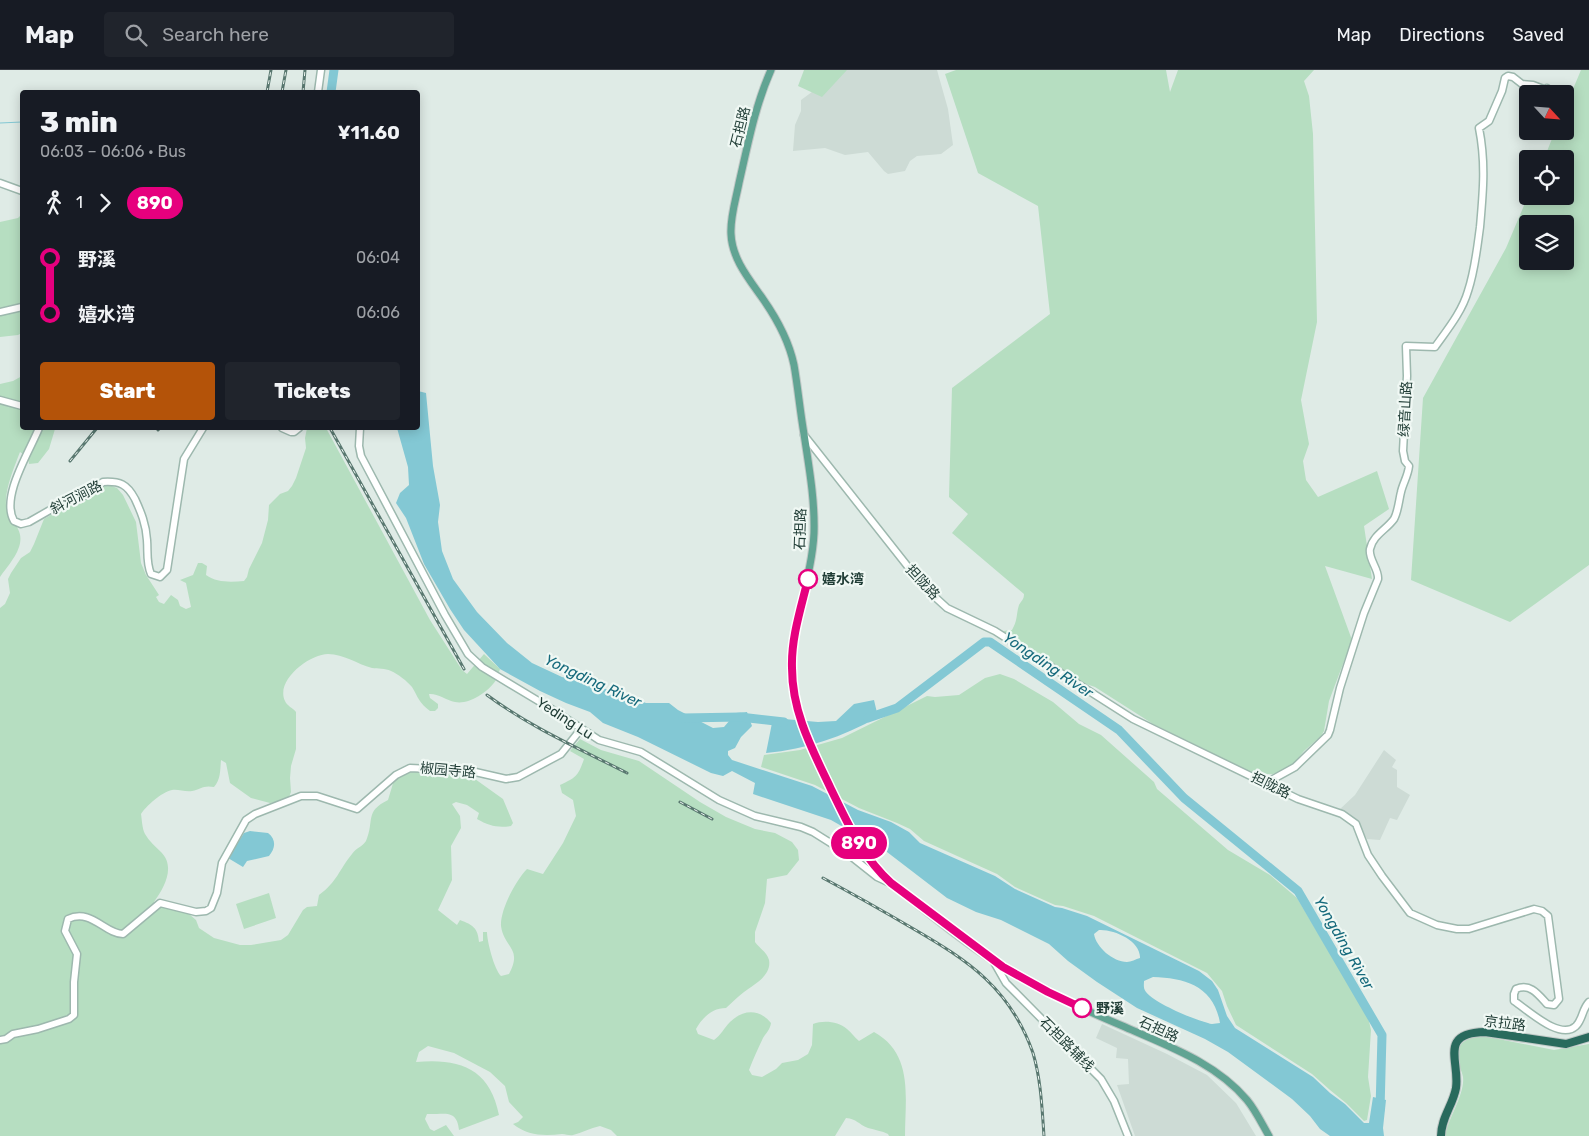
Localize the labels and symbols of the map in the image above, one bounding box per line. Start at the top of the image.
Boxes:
north arrow [1519,85,1574,140]
street label: 石担路 [727,105,754,150]
street label: 绿音山路 [1396,381,1415,437]
street label: 斜河涧路 [47,477,105,518]
street label: 石担路 [791,508,810,550]
street label: 担陇路 [902,561,943,603]
marker: 嬉水湾 [798,569,818,589]
place label: 嬉水湾 [822,571,864,588]
water label: Yongding River [999,628,1098,703]
water label: Yongding River [542,651,645,712]
street label: Yeding Lu [533,694,596,743]
street label: 椒园寺路 [419,760,477,781]
street label: 担陇路 [1248,769,1293,802]
line badge: 890 [830,827,888,859]
water label: Yongding River [1310,893,1379,994]
marker: 野溪 [1072,998,1092,1018]
place label: 野溪 [1096,1000,1124,1017]
street label: 石担路 [1136,1013,1181,1046]
street label: 京拉路 [1483,1013,1527,1034]
street label: 石担路辅线 [1036,1014,1097,1075]

